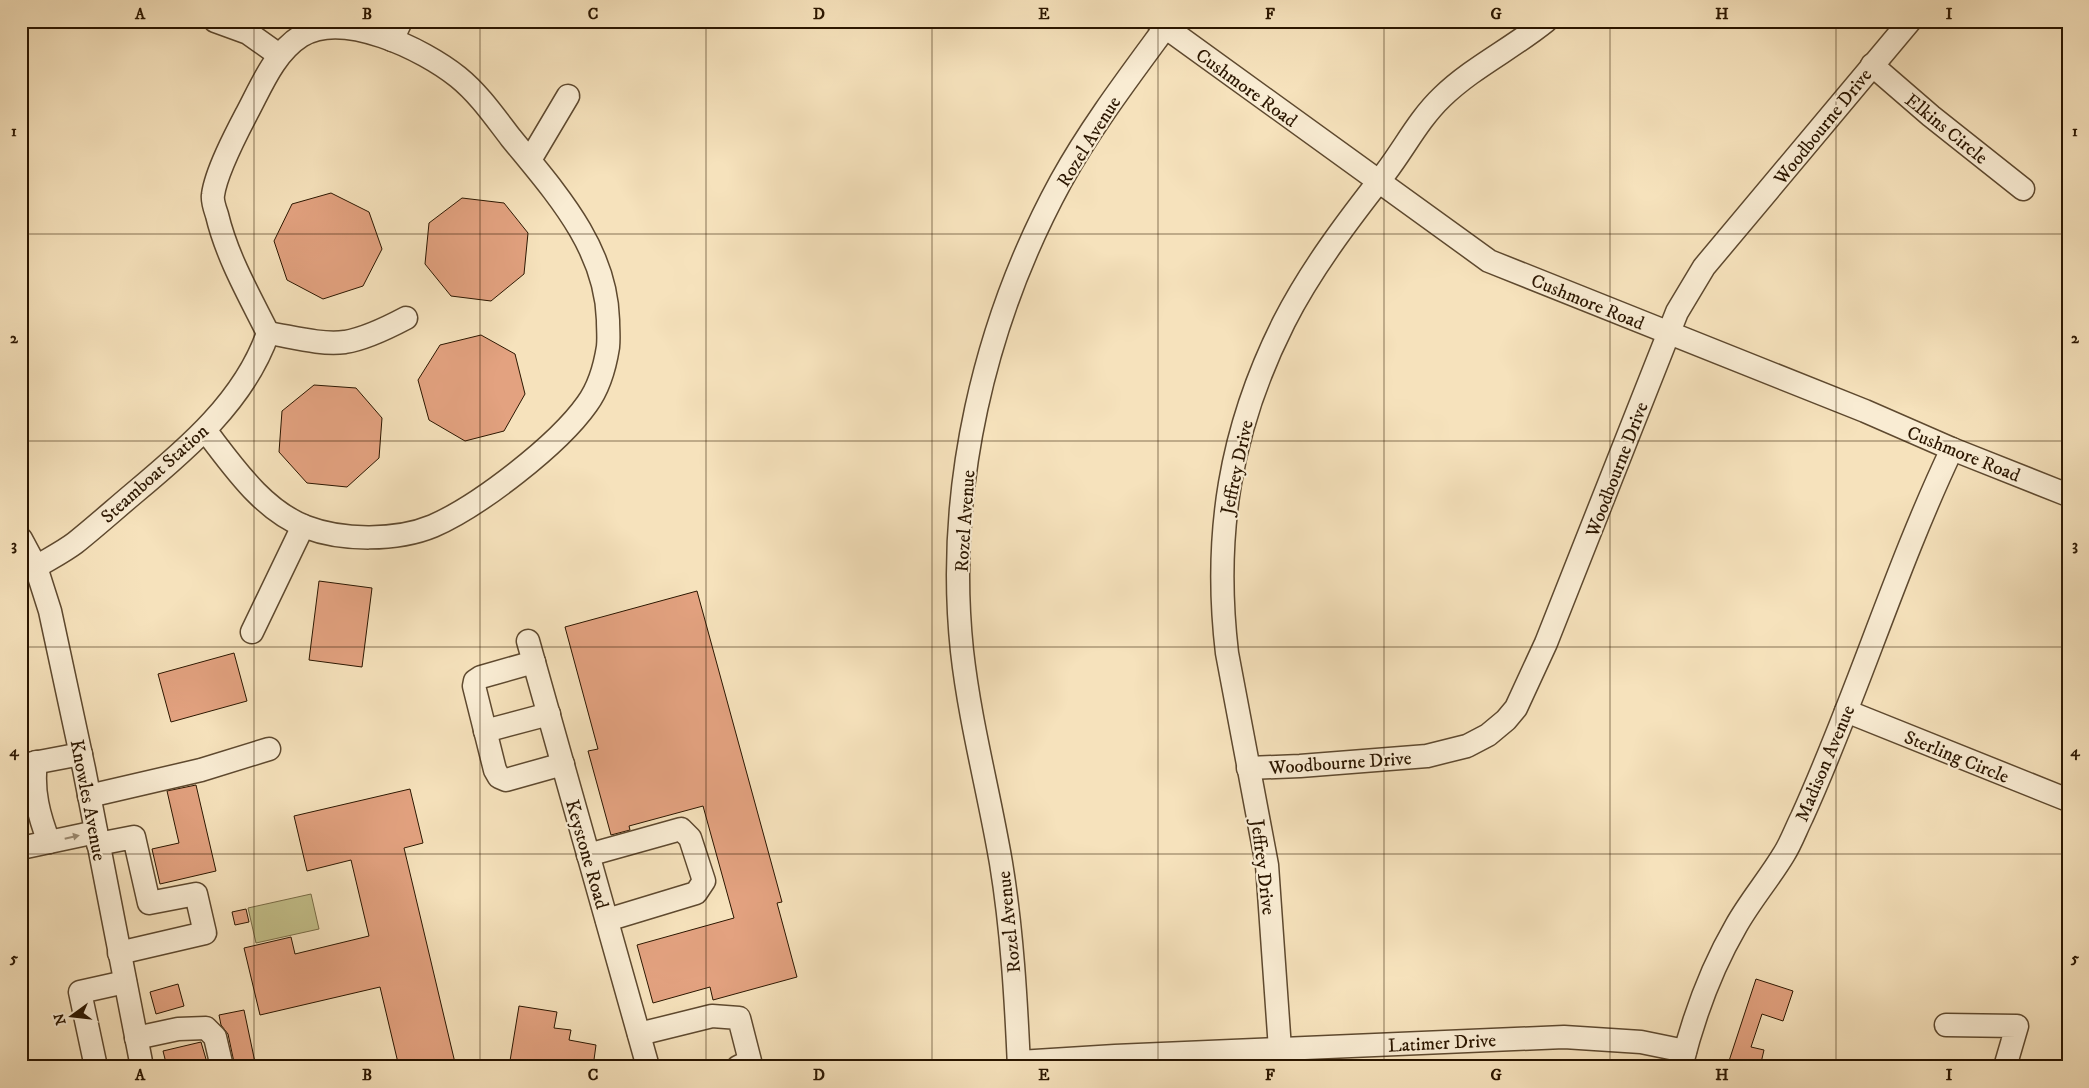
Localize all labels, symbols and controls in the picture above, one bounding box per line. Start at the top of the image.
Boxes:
text: A [134,4,146,24]
text: B [362,4,372,24]
text: C [588,4,598,24]
text: D [813,4,825,24]
text: E [1038,4,1050,24]
text: F [1265,4,1275,24]
text: G [1490,4,1502,24]
text: H [1715,4,1729,24]
text: I [1946,4,1953,24]
street label: Cushmore Road [1191,44,1302,133]
street label: Woodbourne Drive [1769,64,1877,190]
street label: Elkins Circle [1900,89,1992,170]
street label: Rozel Avenue [1052,92,1126,191]
text: 1 [11,121,17,141]
text: 1 [2072,121,2078,141]
street label: Cushmore Road [1528,269,1648,336]
text: 2 [10,328,19,348]
text: 2 [2071,328,2080,348]
street label: Woodbourne Drive [1581,399,1654,541]
street label: Jeffrey Drive [1216,418,1259,519]
street label: Steamboat Station [96,420,214,528]
street label: Cushmore Road [1904,421,2024,488]
street label: Rozel Avenue [950,469,981,573]
text: 3 [11,535,17,555]
text: 3 [2072,535,2078,555]
street label: Madison Avenue [1791,702,1860,825]
street label: Sterling Circle [1901,726,2012,789]
street label: Knowles Avenue [65,738,111,863]
text: 4 [8,741,19,761]
text: 4 [2069,741,2080,761]
street label: Woodbourne Drive [1267,747,1412,780]
street label: Keystone Road [560,797,613,912]
street label: Jeffrey Drive [1245,816,1280,916]
one-way arrow [65,833,80,841]
street label: Rozel Avenue [993,870,1026,974]
text: 5 [9,948,18,968]
text: 5 [2070,948,2079,968]
north arrow [48,990,98,1040]
text: N [50,1011,71,1027]
street label: Latimer Drive [1387,1029,1497,1058]
text: A [134,1065,146,1085]
text: B [362,1065,372,1085]
text: C [588,1065,598,1085]
text: D [813,1065,825,1085]
text: E [1038,1065,1050,1085]
text: F [1265,1065,1275,1085]
text: G [1490,1065,1502,1085]
text: H [1715,1065,1729,1085]
text: I [1946,1065,1953,1085]

